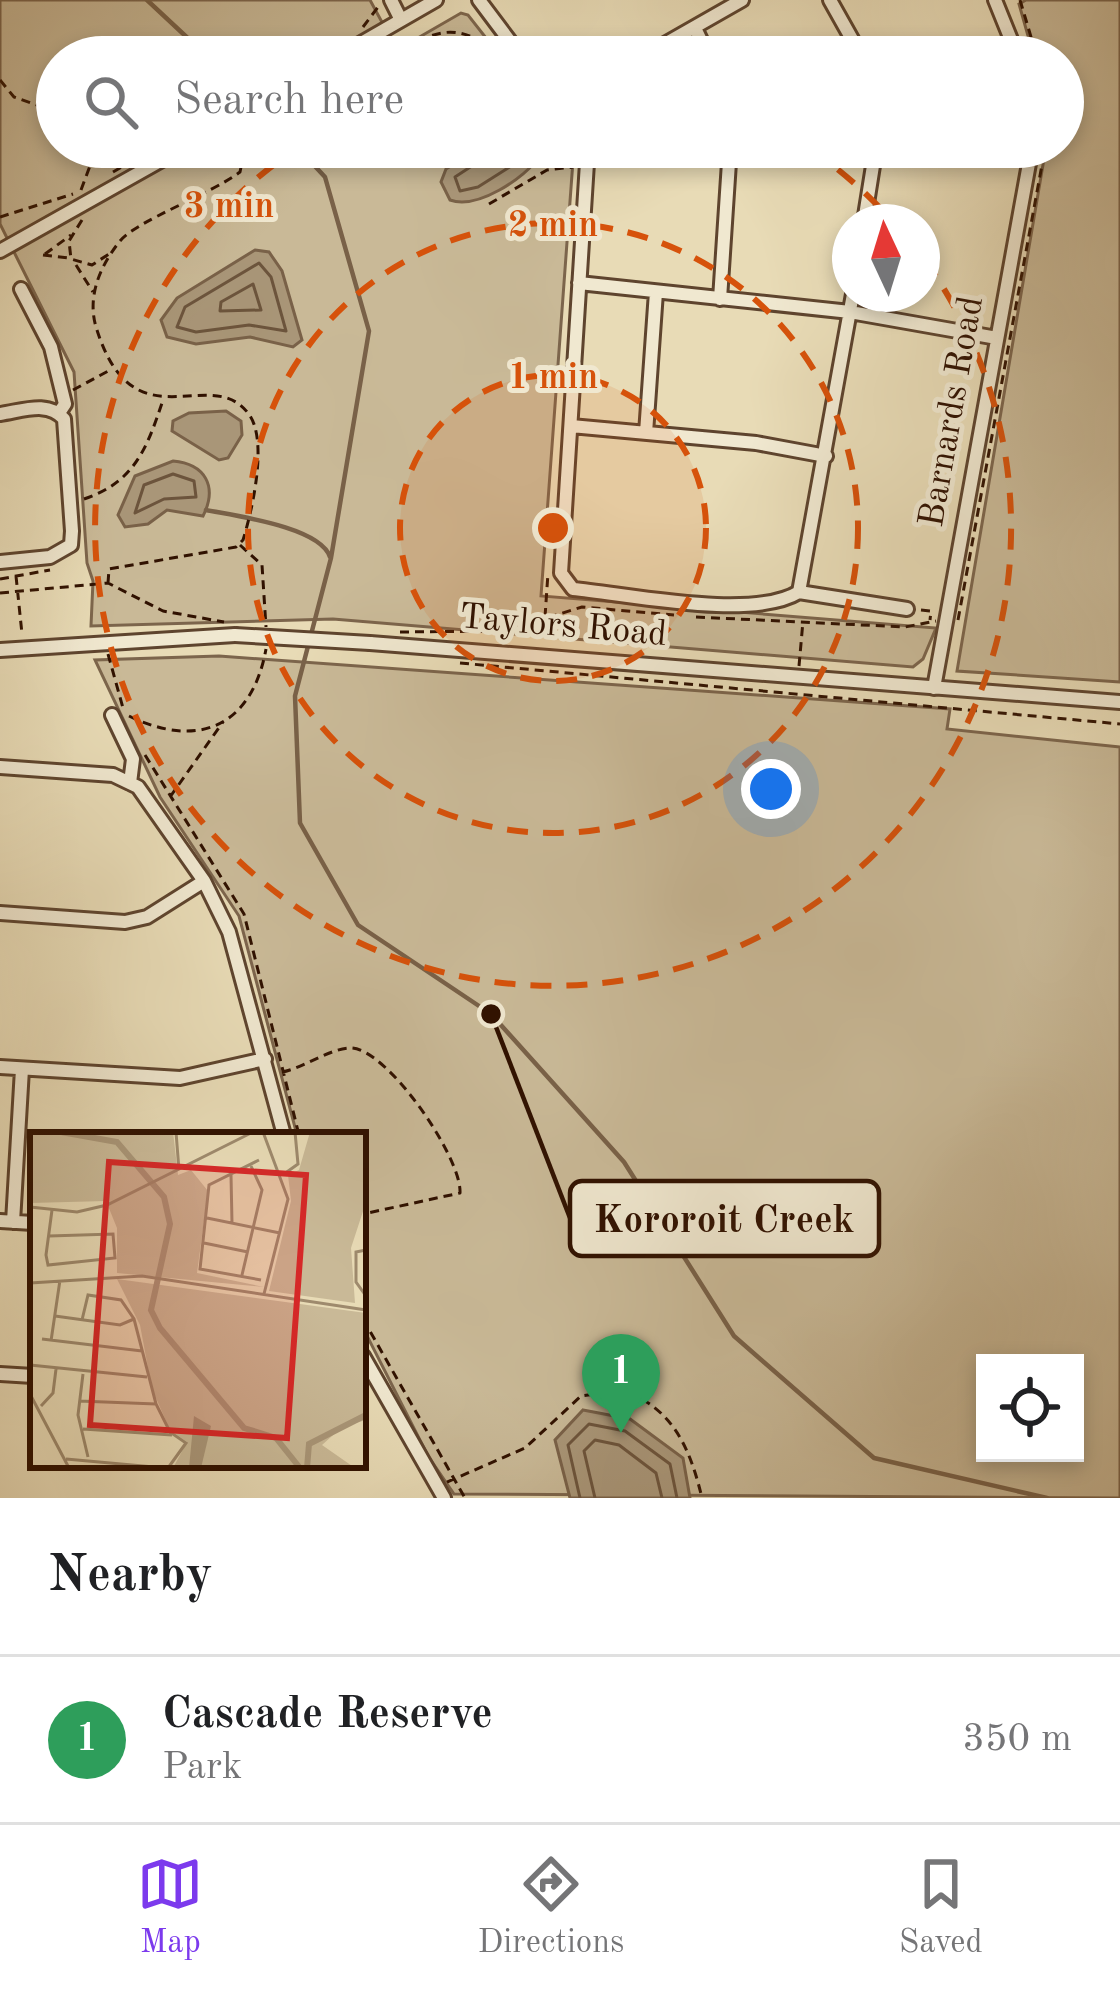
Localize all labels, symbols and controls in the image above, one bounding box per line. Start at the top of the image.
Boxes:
search box [36,36,1084,168]
icon: search [78,69,144,135]
text: Search here [174,79,404,124]
text: 3 min [184,190,274,226]
north arrow [832,204,940,312]
text: 2 min [508,209,598,245]
street label: Barnards Road [915,294,991,530]
text: 1 min [508,361,598,397]
centre of rings [532,507,574,549]
street label: Taylors Road [458,600,668,654]
your location [741,759,801,819]
inset map [30,1132,366,1468]
callout: Kororoit Creek [570,1181,879,1256]
text: Kororoit Creek [594,1202,855,1241]
pin: 1 [582,1334,660,1433]
map controls [976,1354,1084,1462]
button: locate [976,1354,1084,1462]
text: Nearby [48,1551,213,1602]
text: Cascade Reserve [162,1693,493,1738]
text: 1 [76,1720,98,1759]
text: 350 m [962,1720,1072,1759]
text: Park [162,1748,242,1787]
tab: Map [137,1851,203,1964]
tab: Directions [478,1851,624,1964]
tab: Saved [899,1851,983,1964]

